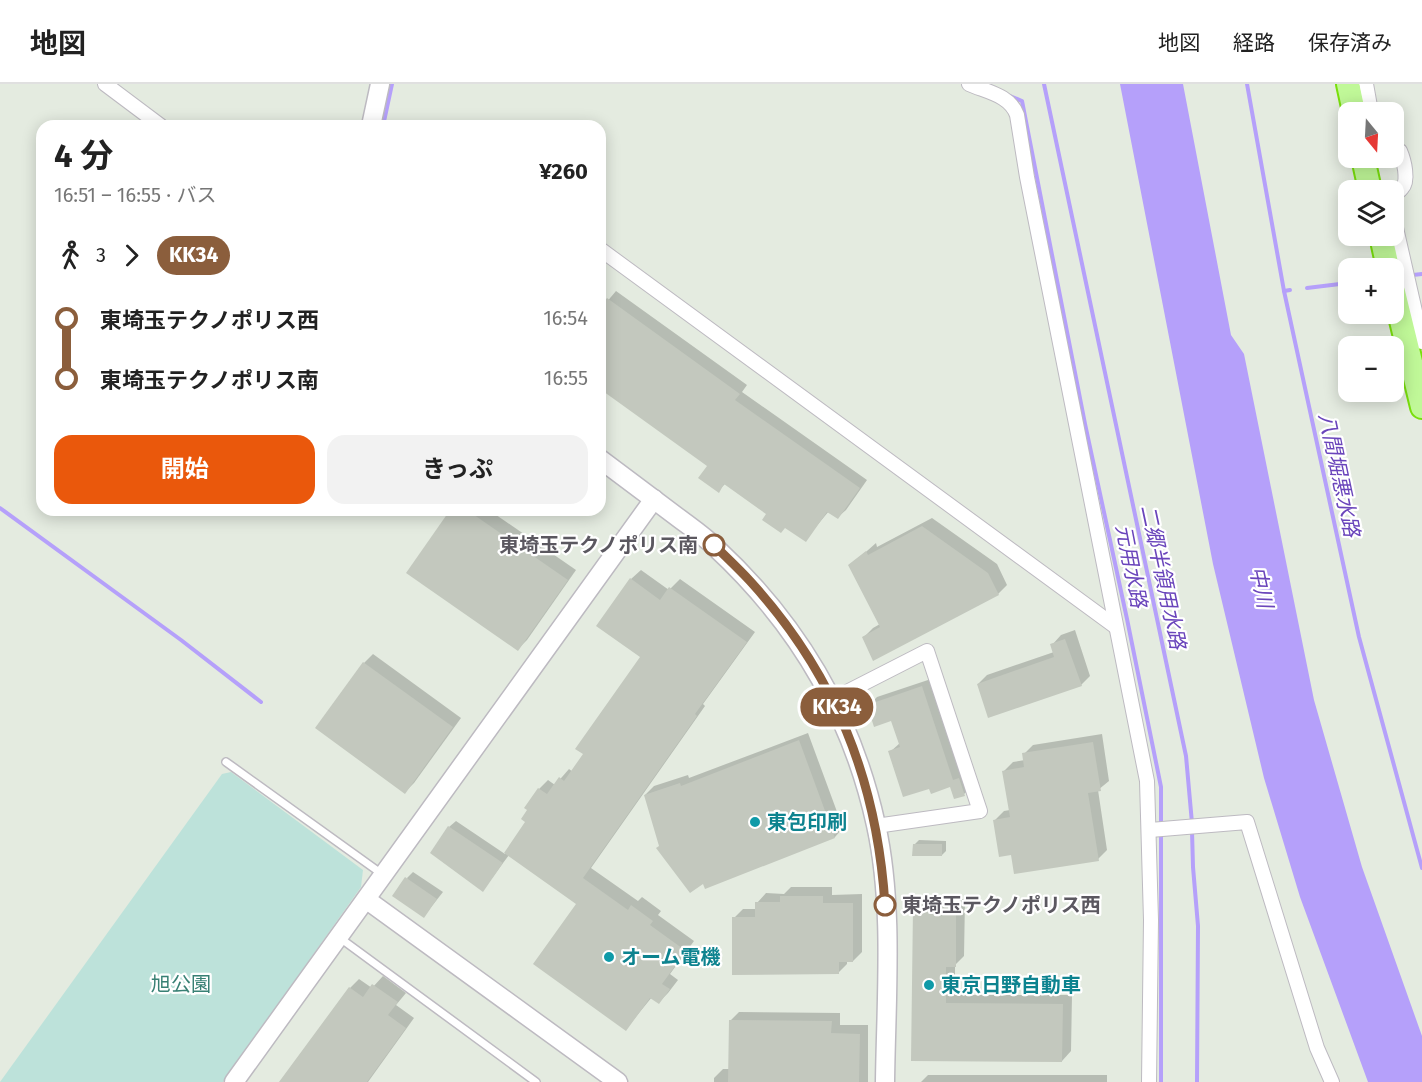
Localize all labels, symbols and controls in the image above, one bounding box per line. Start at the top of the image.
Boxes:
text: 地図 [30,27,86,60]
text: 地図 [1158,30,1200,56]
text: 経路 [1233,30,1275,56]
text: 保存済み [1308,30,1392,56]
north arrow [1338,102,1404,168]
map controls [1338,102,1404,402]
text: 4 分 [54,136,113,176]
text: ¥260 [539,158,588,185]
button: layers [1338,180,1404,246]
text: 16:51 – 16:55 · バス [54,183,216,207]
icon: walk [54,239,87,272]
icon: forward [115,239,148,272]
text: KK34 [169,242,218,268]
text: 3 [96,243,106,267]
button: + [1338,258,1404,324]
text: 16:54 [543,306,588,330]
text: 東埼玉テクノポリス西 [100,307,319,334]
button: − [1338,336,1404,402]
text: 16:55 [544,366,588,390]
text: 東埼玉テクノポリス南 [100,367,319,394]
water label: 八間堀悪水路 [1313,411,1365,541]
button: 開始 [54,435,315,504]
button: きっぷ [327,435,588,504]
water label: 二郷半領用水路 [1135,502,1191,654]
water label: 元用水路 [1110,522,1152,612]
place label: 東埼玉テクノポリス南 [499,533,698,557]
marker: 東埼玉テクノポリス南 [703,534,725,556]
water label: 中川 [1244,564,1278,612]
line badge: KK34 [795,688,879,726]
text: KK34 [812,694,862,720]
place label: 東包印刷 [767,810,847,834]
marker: 東包印刷 [748,815,762,829]
place label: 東埼玉テクノポリス西 [902,893,1101,917]
marker: 東埼玉テクノポリス西 [874,894,896,916]
place label: オーム電機 [621,945,720,969]
marker: オーム電機 [602,950,616,964]
park label: 旭公園 [151,972,211,996]
place label: 東京日野自動車 [941,973,1081,997]
marker: 東京日野自動車 [922,978,936,992]

